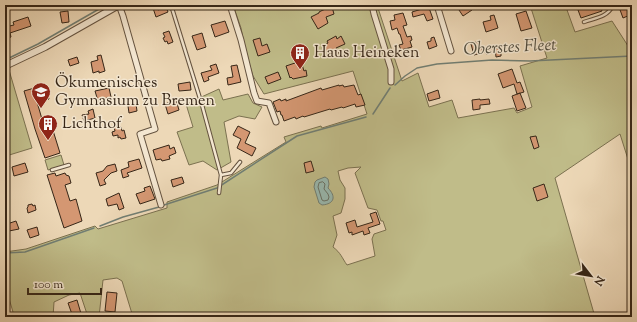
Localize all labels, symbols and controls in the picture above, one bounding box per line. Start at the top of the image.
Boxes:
water label: Oberstes Fleet [463,34,557,62]
building icon: Haus Heineken [289,42,311,70]
place label: Haus Heineken [314,42,420,65]
place label: Ökumenisches Gymnasium zu Bremen [55,72,215,113]
school or university icon: Ökumenisches Gymnasium zu Bremen [30,81,52,109]
building icon: Lichthof [37,113,59,141]
place label: Lichthof [62,113,123,136]
north arrow [571,256,611,296]
scale bar [28,270,101,296]
text: N [589,272,608,289]
text: 100 m [34,276,63,294]

